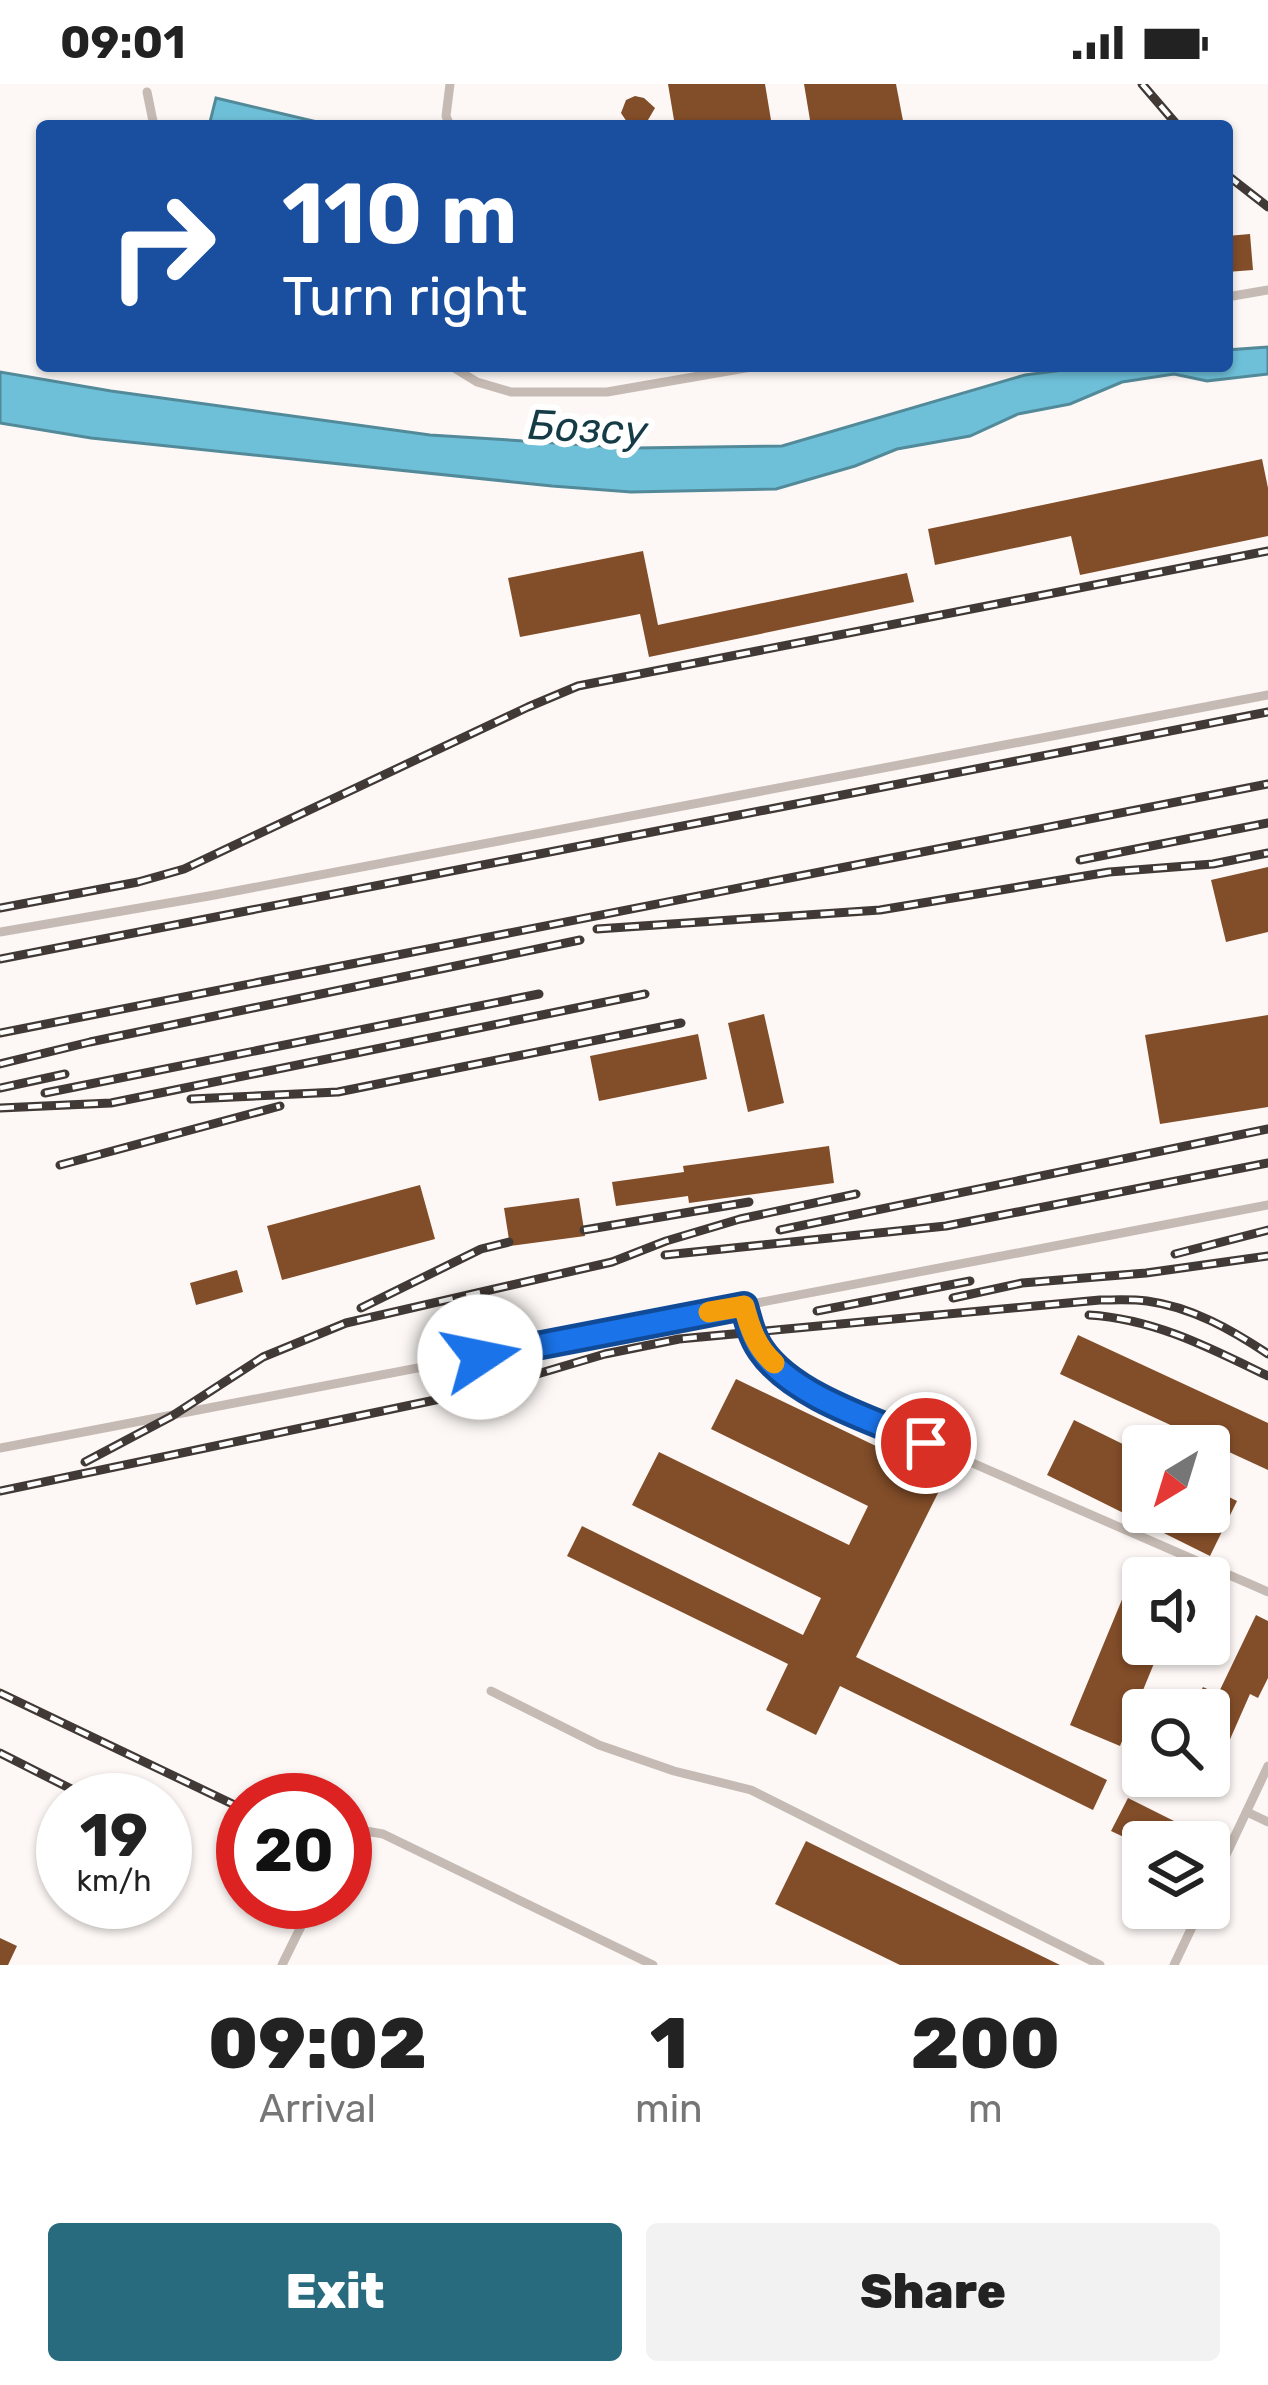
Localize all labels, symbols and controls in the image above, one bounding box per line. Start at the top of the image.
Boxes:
text: 09:01 [60,16,186,69]
text: 110 m [282,164,517,264]
icon: right [84,168,240,324]
text: Turn right [282,265,527,329]
water label: Бозсу [527,400,650,456]
position arrow [417,1294,543,1420]
pin [875,1392,977,1494]
icon: arrive [893,1410,959,1476]
north arrow [1122,1425,1230,1533]
map controls [1122,1425,1230,1929]
button: sound [1122,1557,1230,1665]
button: search [1122,1689,1230,1797]
speed limit sign: 20 [216,1773,372,1929]
text: 19 [80,1800,148,1871]
button: layers [1122,1821,1230,1929]
text: km/h [77,1863,151,1899]
text: 09:02 [208,2001,427,2086]
text: 1 [650,2001,688,2086]
text: 200 [911,2001,1060,2086]
text: Arrival [259,2086,376,2132]
text: min [635,2086,703,2132]
text: m [968,2086,1003,2132]
button: Exit [48,2223,622,2361]
button: Share [646,2223,1220,2361]

